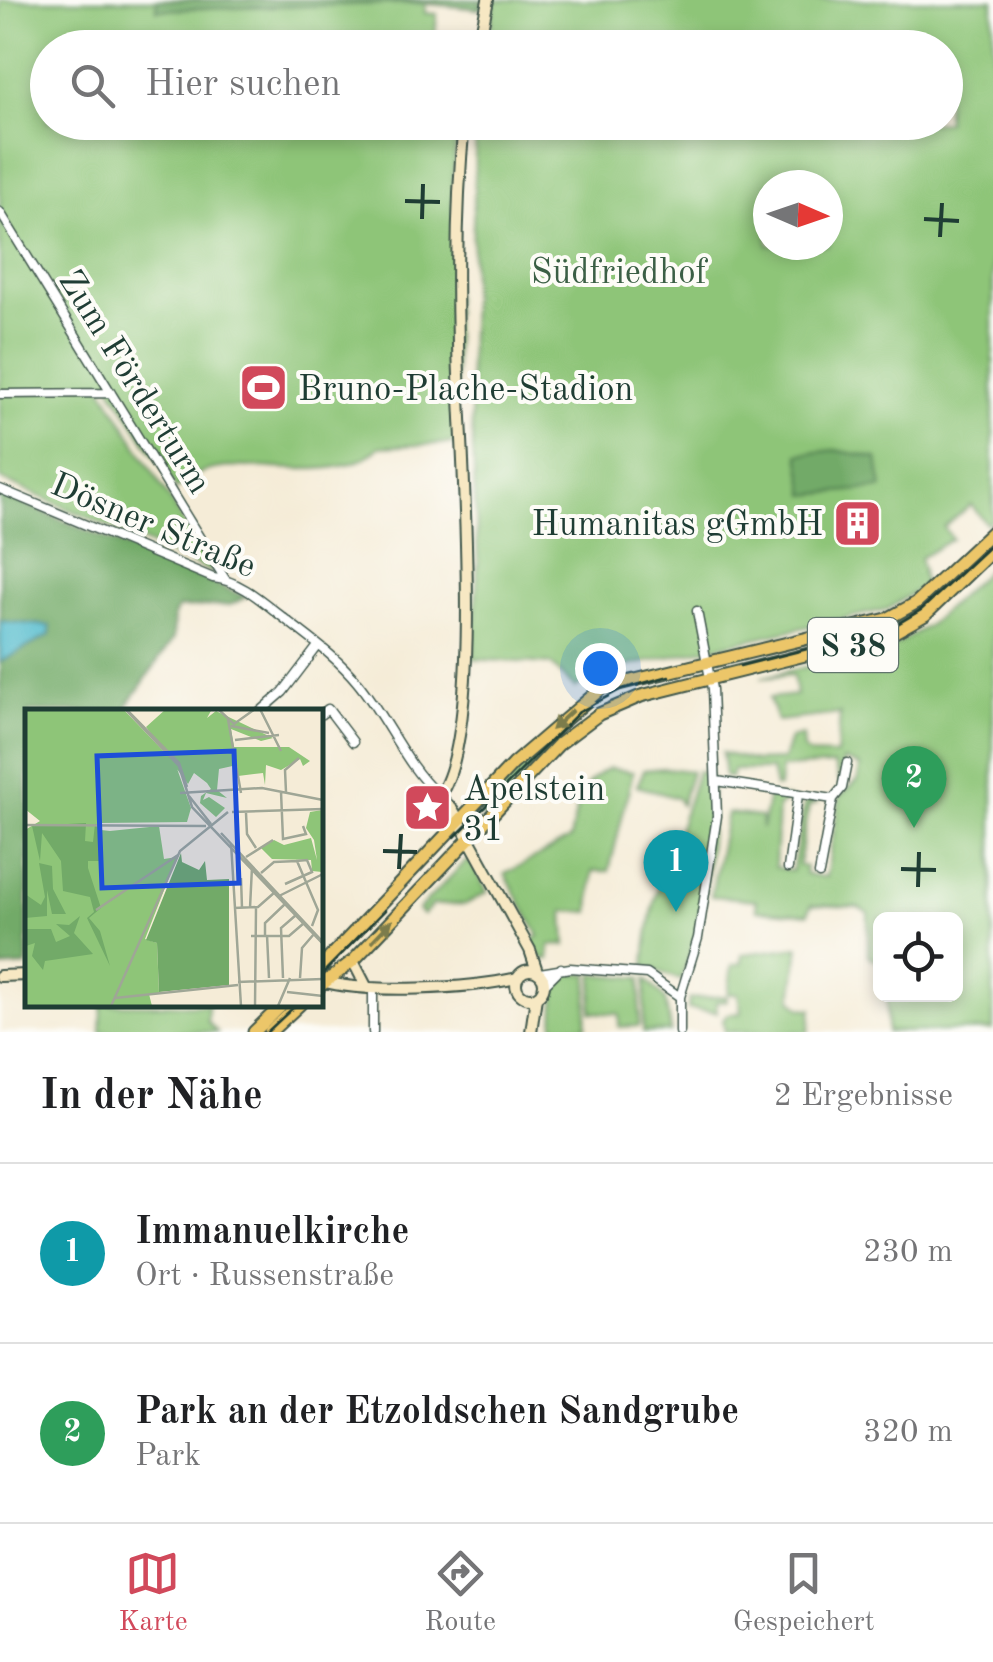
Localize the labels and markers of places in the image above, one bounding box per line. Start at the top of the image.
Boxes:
sports icon: Bruno-Plache-Stadion [237,362,289,414]
place label: Bruno-Plache-Stadion [298,373,634,408]
building icon: Humanitas gGmbH [832,497,884,549]
place label: Humanitas gGmbH [531,508,823,543]
pin: 2 [882,746,946,828]
place label: Apelstein 31 [463,773,605,848]
place icon: Apelstein 31 [402,782,454,834]
pin: 1 [644,830,708,912]

